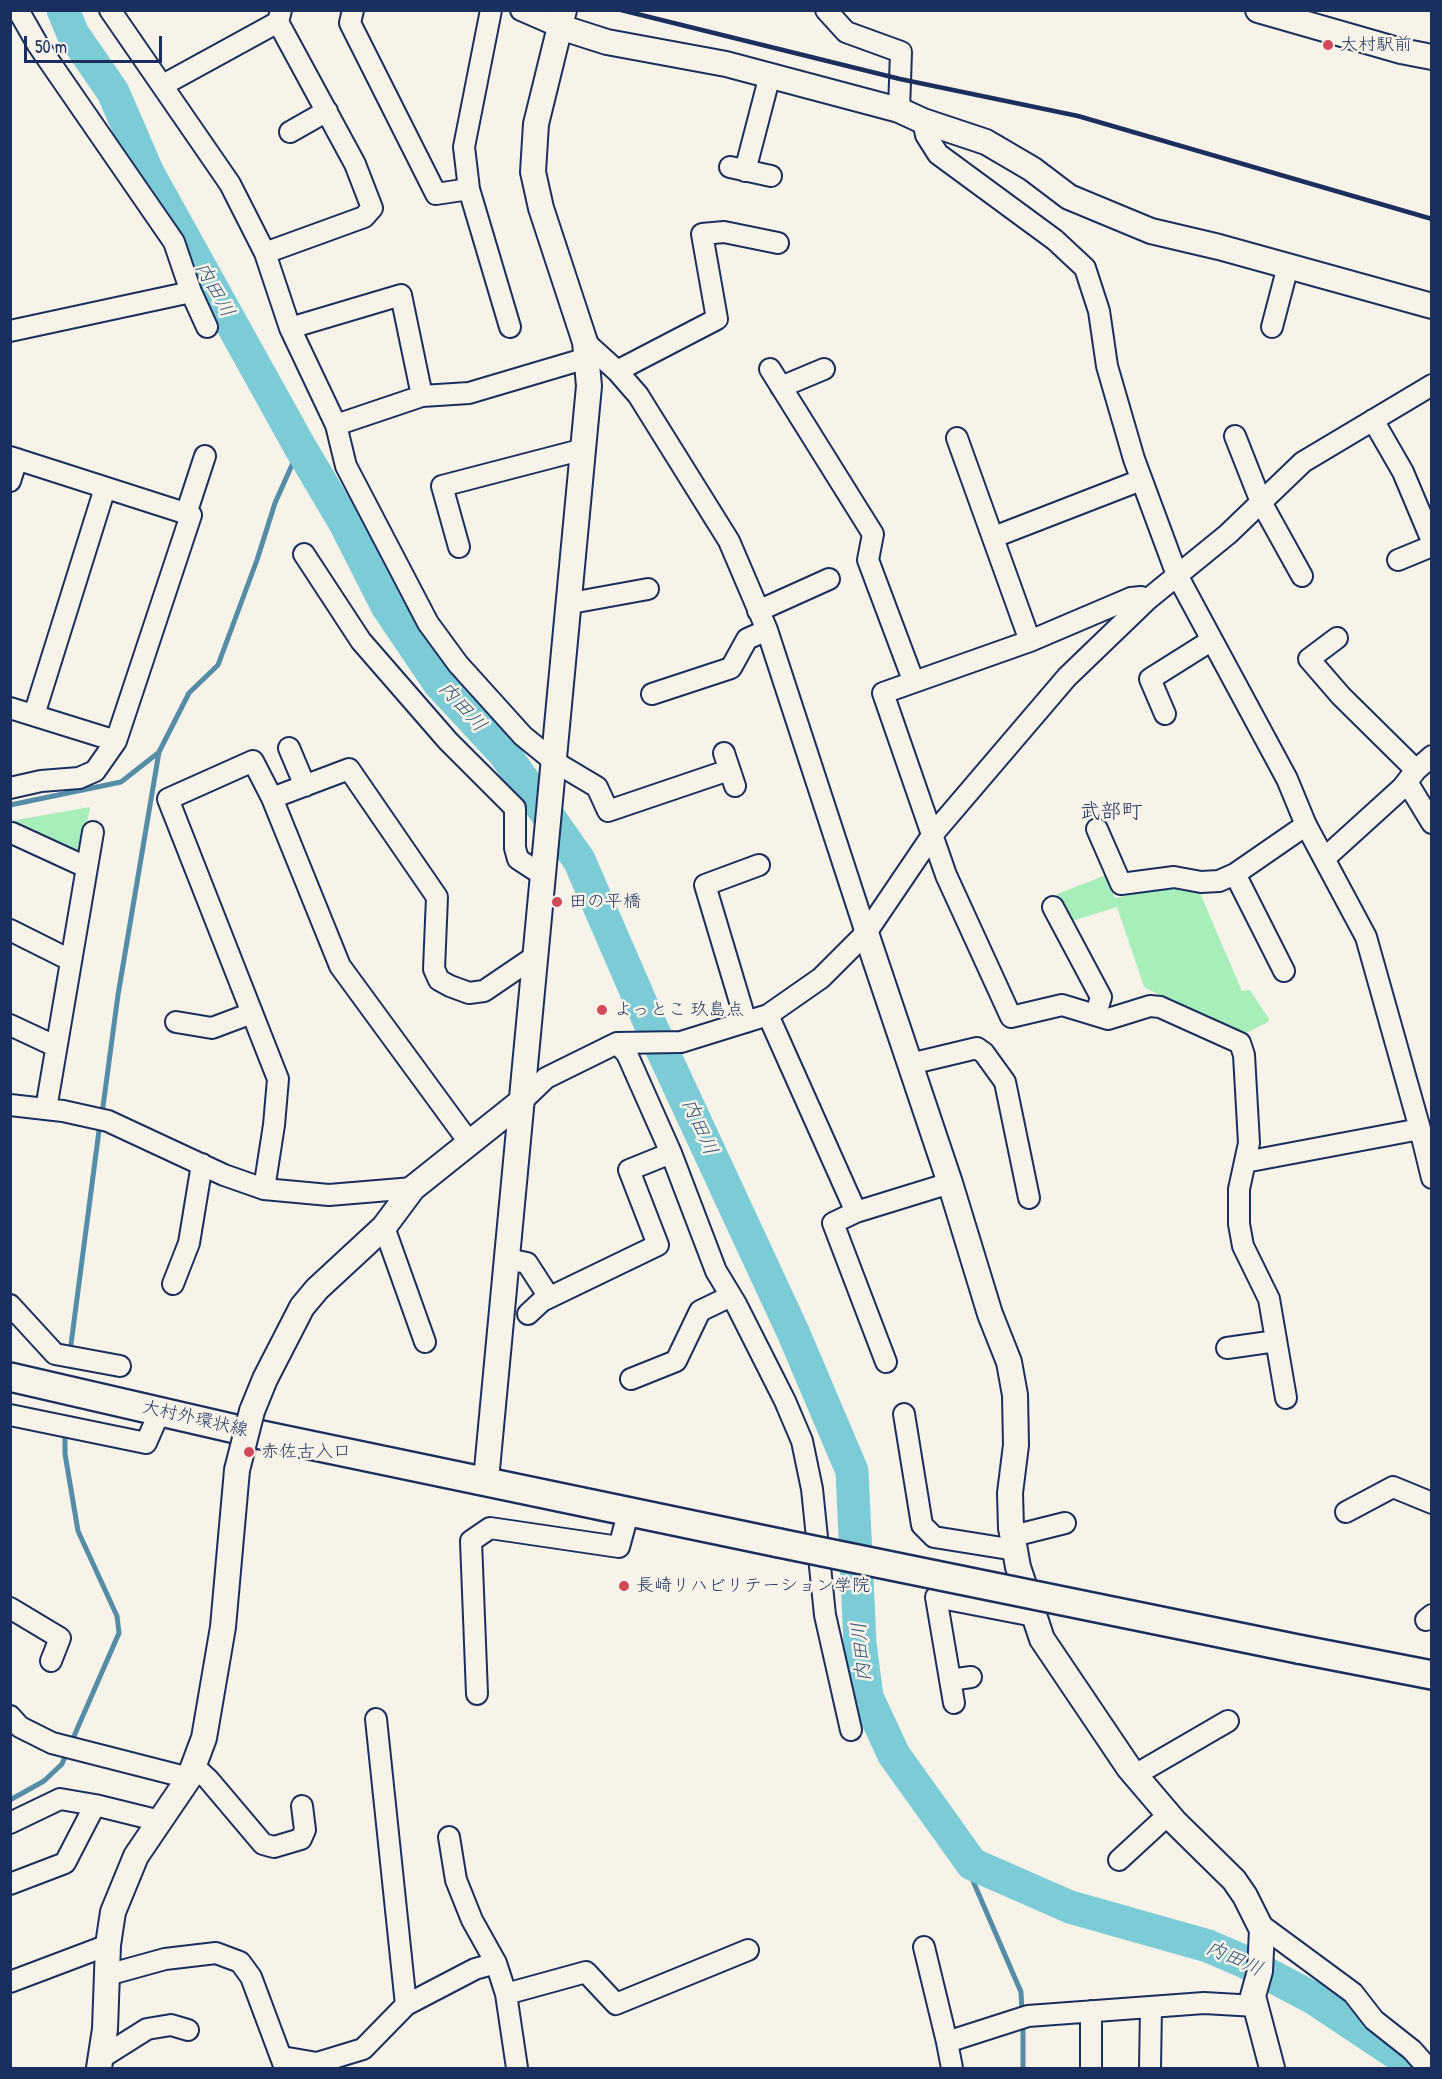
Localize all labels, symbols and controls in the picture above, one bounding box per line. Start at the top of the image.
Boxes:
scale bar [27,24,165,62]
text: 50 m [35,34,67,59]
place label: 大村駅前 [1340,34,1412,56]
marker: 大村駅前 [1321,38,1335,52]
water label: 内田川 [189,258,239,322]
water label: 内田川 [433,677,491,737]
district label: 武部町 [1080,799,1142,825]
place label: 田の平橋 [569,891,641,913]
marker: 田の平橋 [550,895,564,909]
place label: よっとこ 玖島点 [614,999,744,1021]
marker: よっとこ 玖島点 [595,1003,609,1017]
water label: 内田川 [676,1095,722,1159]
street label: 大村外環状線 [140,1396,250,1442]
place label: 赤佐古入口 [261,1441,351,1463]
marker: 赤佐古入口 [242,1445,256,1459]
place label: 長崎リハビリテーション学院 [636,1575,870,1597]
marker: 長崎リハビリテーション学院 [617,1579,631,1593]
water label: 内田川 [847,1621,877,1683]
water label: 内田川 [1202,1936,1266,1982]

